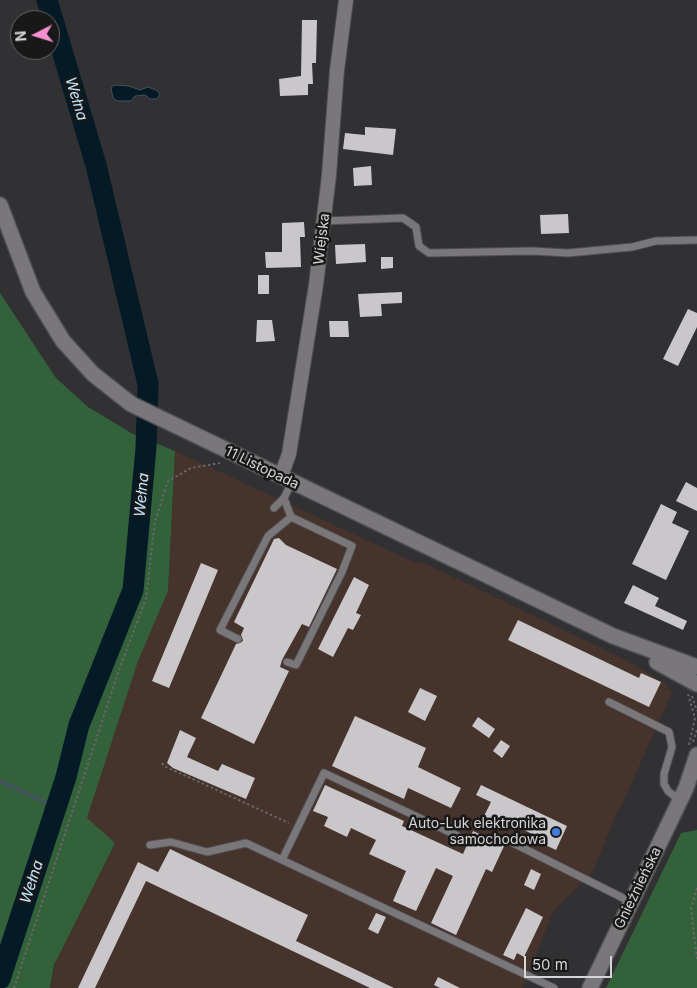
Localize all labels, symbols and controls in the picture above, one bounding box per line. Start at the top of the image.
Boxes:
north arrow [10,10,60,60]
text: N [12,30,29,42]
water label: Wełna [61,75,91,123]
street label: Wiejska [311,212,333,266]
street label: 11 Listopada [222,443,302,493]
water label: Wełna [131,472,153,518]
place label: Auto-Luk elektronika samochodowa [408,816,546,849]
marker: Auto-Luk elektronika samochodowa [550,826,562,838]
street label: Gnieźnieńska [611,844,665,932]
water label: Wełna [17,858,47,906]
scale bar [527,946,614,978]
text: 50 m [532,955,568,974]

